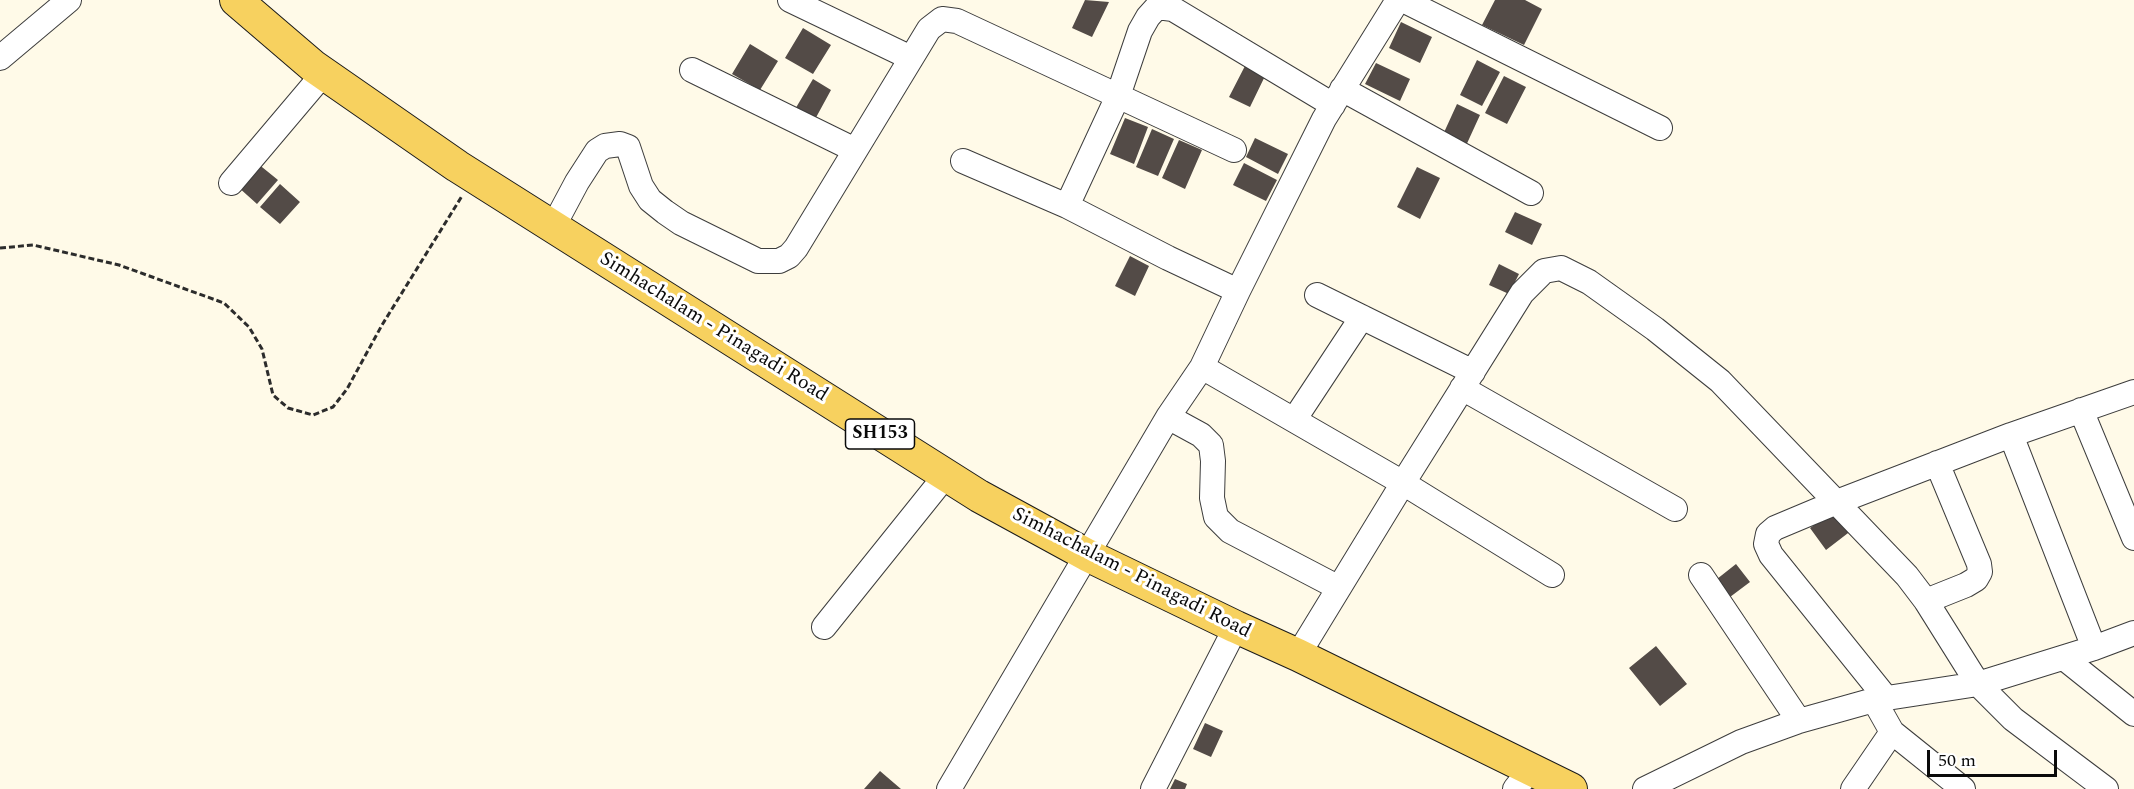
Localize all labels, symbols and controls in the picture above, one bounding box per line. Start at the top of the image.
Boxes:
street label: Simhachalam - Pinagadi Road [594,248,832,408]
road number: SH153 [846,419,914,449]
street label: Simhachalam - Pinagadi Road [1008,503,1254,645]
scale bar [1930,738,2060,776]
text: 50 m [1938,747,1976,774]

